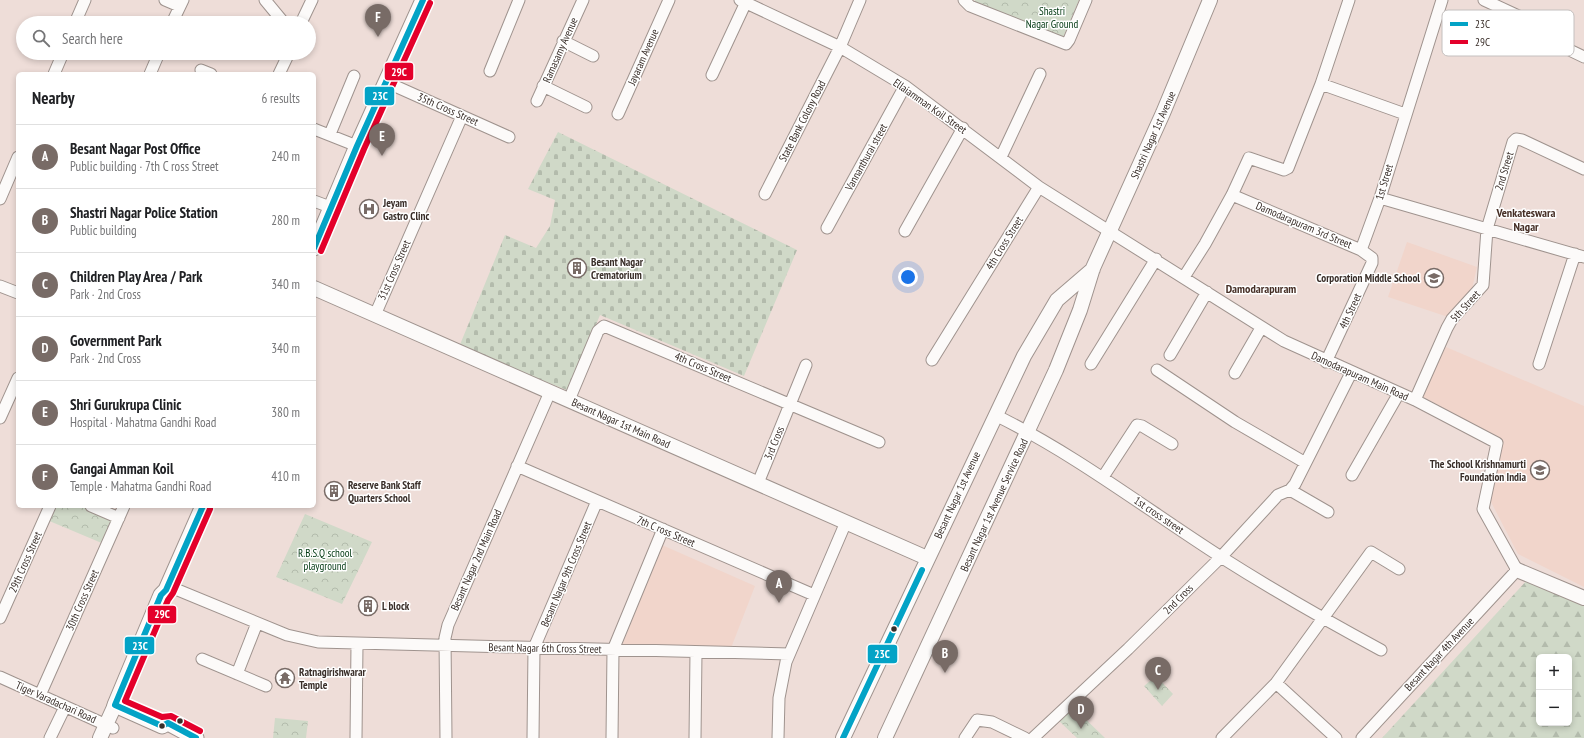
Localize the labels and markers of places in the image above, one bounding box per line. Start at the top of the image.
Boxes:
pin: F [365,4,391,37]
pin: E [369,123,395,156]
place label: Jeyam Gastro Clinc [382,196,429,223]
hospital icon: Jeyam Gastro Clinc [358,198,380,220]
place label: Besant Nagar Crematorium [591,255,644,282]
building icon: Besant Nagar Crematorium [566,257,588,279]
school or university icon: Corporation Middle School [1423,267,1445,289]
place label: Corporation Middle School [1317,271,1420,285]
place label: The School Krishnamurti Foundation India [1430,457,1527,484]
school or university icon: The School Krishnamurti Foundation India [1529,459,1551,481]
place label: Reserve Bank Staff Quarters School [348,478,422,505]
building icon: Reserve Bank Staff Quarters School [323,480,345,502]
pin: A [766,570,792,603]
building icon: L block [357,595,379,617]
place label: L block [382,599,410,613]
unlabelled marker [889,624,899,634]
pin: B [932,640,958,673]
pin: C [1145,657,1171,690]
place label: Ratnagirishwarar Temple [299,665,366,692]
temple icon: Ratnagirishwarar Temple [274,667,296,689]
pin: D [1068,696,1094,729]
unlabelled marker [175,716,185,726]
unlabelled marker [157,721,167,731]

